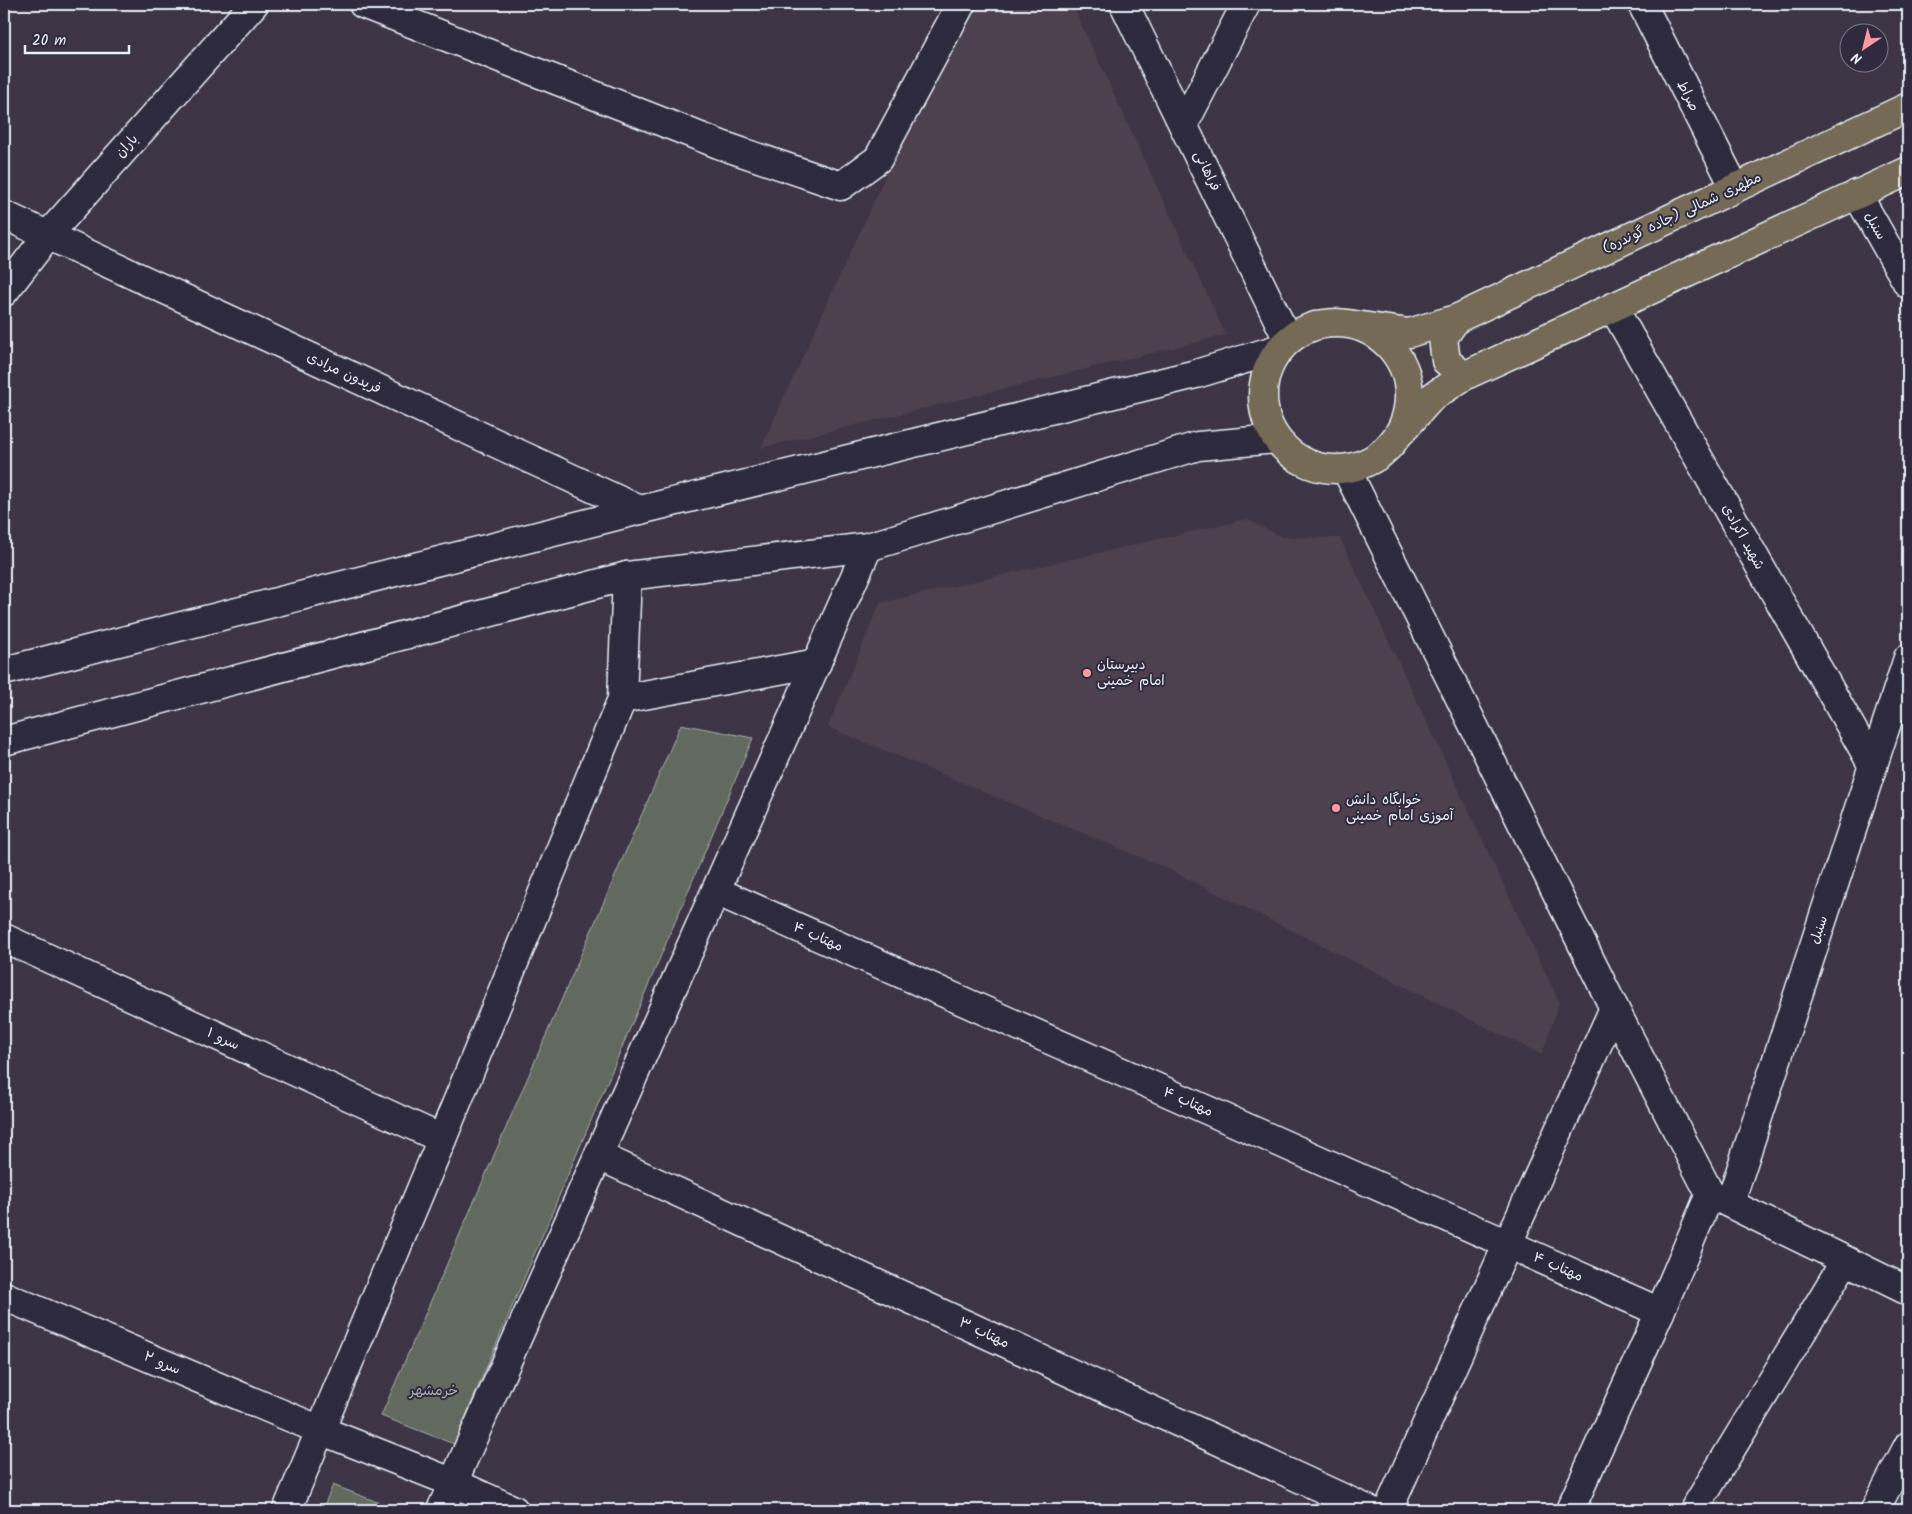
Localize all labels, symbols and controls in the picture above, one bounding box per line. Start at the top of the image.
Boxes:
scale bar [25,22,129,54]
north arrow [1840,22,1890,72]
text: 20 m [32,29,66,53]
text: N [1847,46,1867,69]
street label: صراط [1671,77,1705,115]
street label: باران [110,129,144,163]
street label: فراهانی [1188,147,1226,195]
street label: مطهری شمالی (جاده گوندره) [1599,166,1765,260]
street label: سنبل [1858,208,1892,244]
street label: فریدون مرادی [303,346,385,400]
street label: شهید اکرادی [1716,500,1770,574]
place label: دبیرستان امام خمینی [1097,654,1165,692]
marker: دبیرستان امام خمینی [1081,667,1093,679]
place label: خوابگاه دانش آموزی امام خمینی [1346,789,1454,827]
marker: خوابگاه دانش آموزی امام خمینی [1330,802,1342,814]
street label: سنبل [1804,913,1834,947]
street label: مهتاب ۴ [789,916,847,958]
street label: سرو ۱ [203,1022,243,1056]
street label: مهتاب ۴ [1159,1081,1217,1123]
street label: مهتاب ۴ [1529,1246,1587,1288]
street label: مهتاب ۳ [955,1312,1013,1354]
street label: سرو ۲ [140,1345,184,1381]
park label: خرمشهر [409,1380,458,1402]

